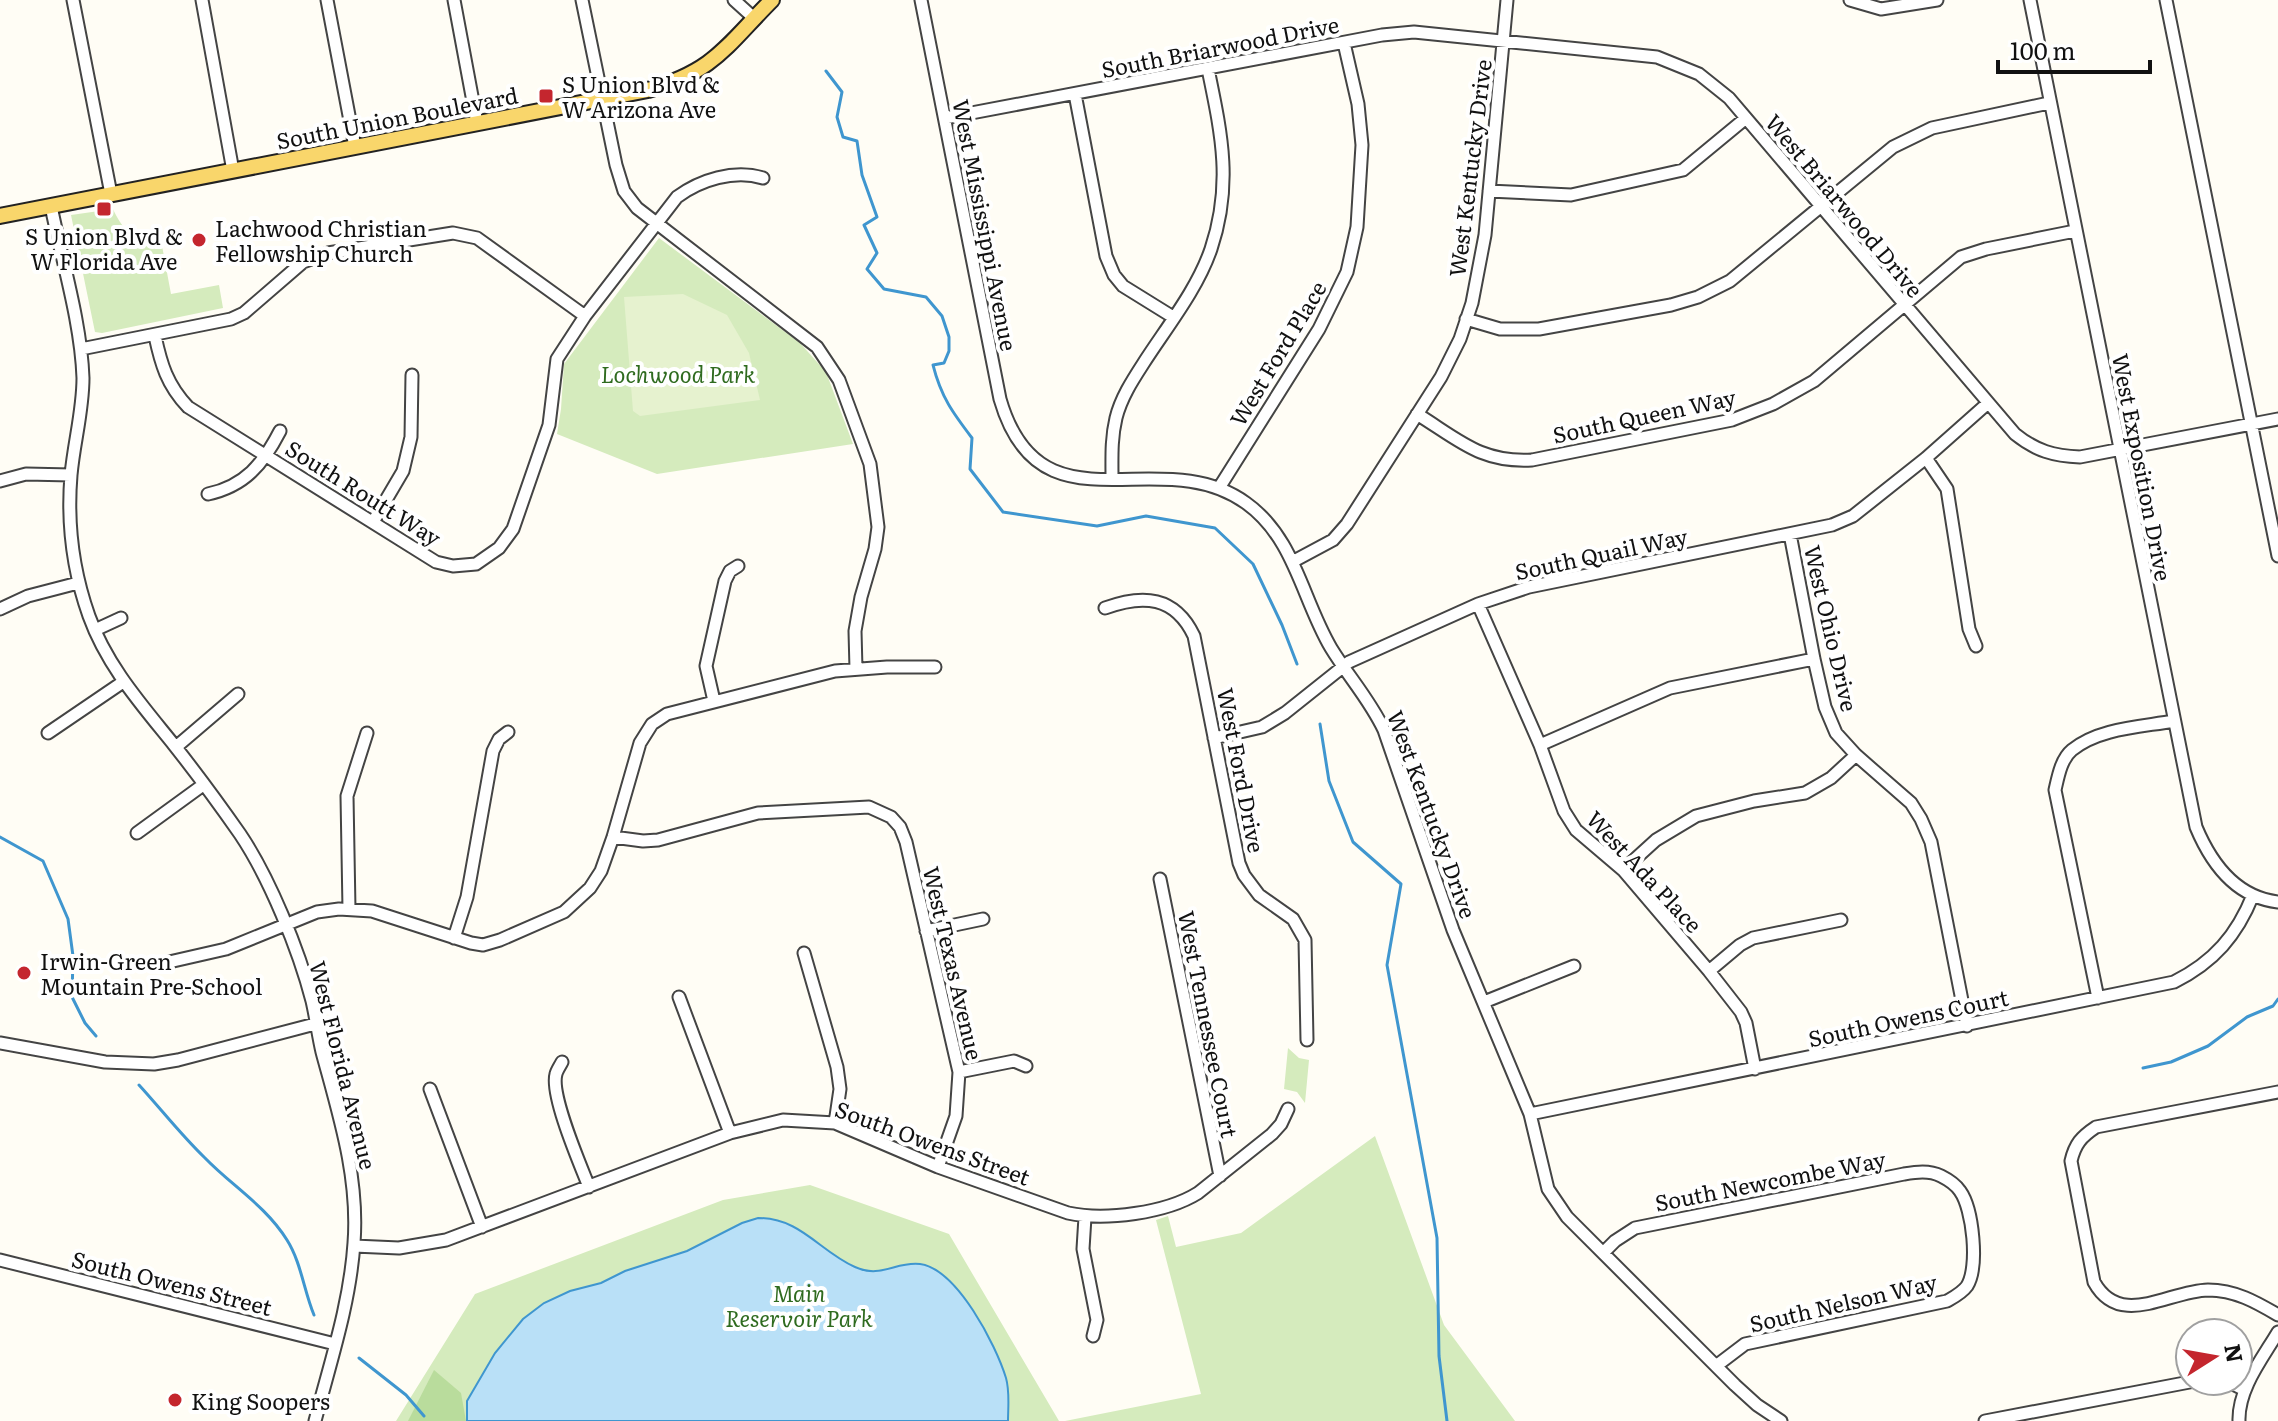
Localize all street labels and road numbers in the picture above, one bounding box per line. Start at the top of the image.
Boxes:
street label: South Briarwood Drive [1098,7,1342,85]
street label: West Kentucky Drive [1439,57,1499,279]
street label: South Union Boulevard [273,77,521,157]
street label: West Mississippi Avenue [945,96,1027,354]
street label: West Briarwood Drive [1758,106,1932,304]
street label: West Ford Place [1221,274,1333,432]
street label: West Exposition Drive [2105,350,2181,584]
street label: South Queen Way [1549,379,1739,451]
street label: South Routt Way [280,431,448,553]
street label: South Quail Way [1512,519,1691,587]
street label: West Ohio Drive [1797,542,1867,714]
street label: West Ford Drive [1210,685,1274,855]
street label: West Kentucky Drive [1380,705,1486,923]
street label: West Ada Place [1580,802,1710,940]
street label: West Texas Avenue [916,863,992,1063]
street label: West Tennessee Court [1171,908,1247,1140]
street label: West Florida Avenue [302,957,386,1173]
street label: South Owens Court [1805,980,2011,1054]
street label: South Owens Street [831,1091,1035,1193]
street label: South Newcombe Way [1652,1141,1889,1219]
street label: South Owens Street [68,1241,276,1323]
street label: South Nelson Way [1746,1264,1940,1340]

